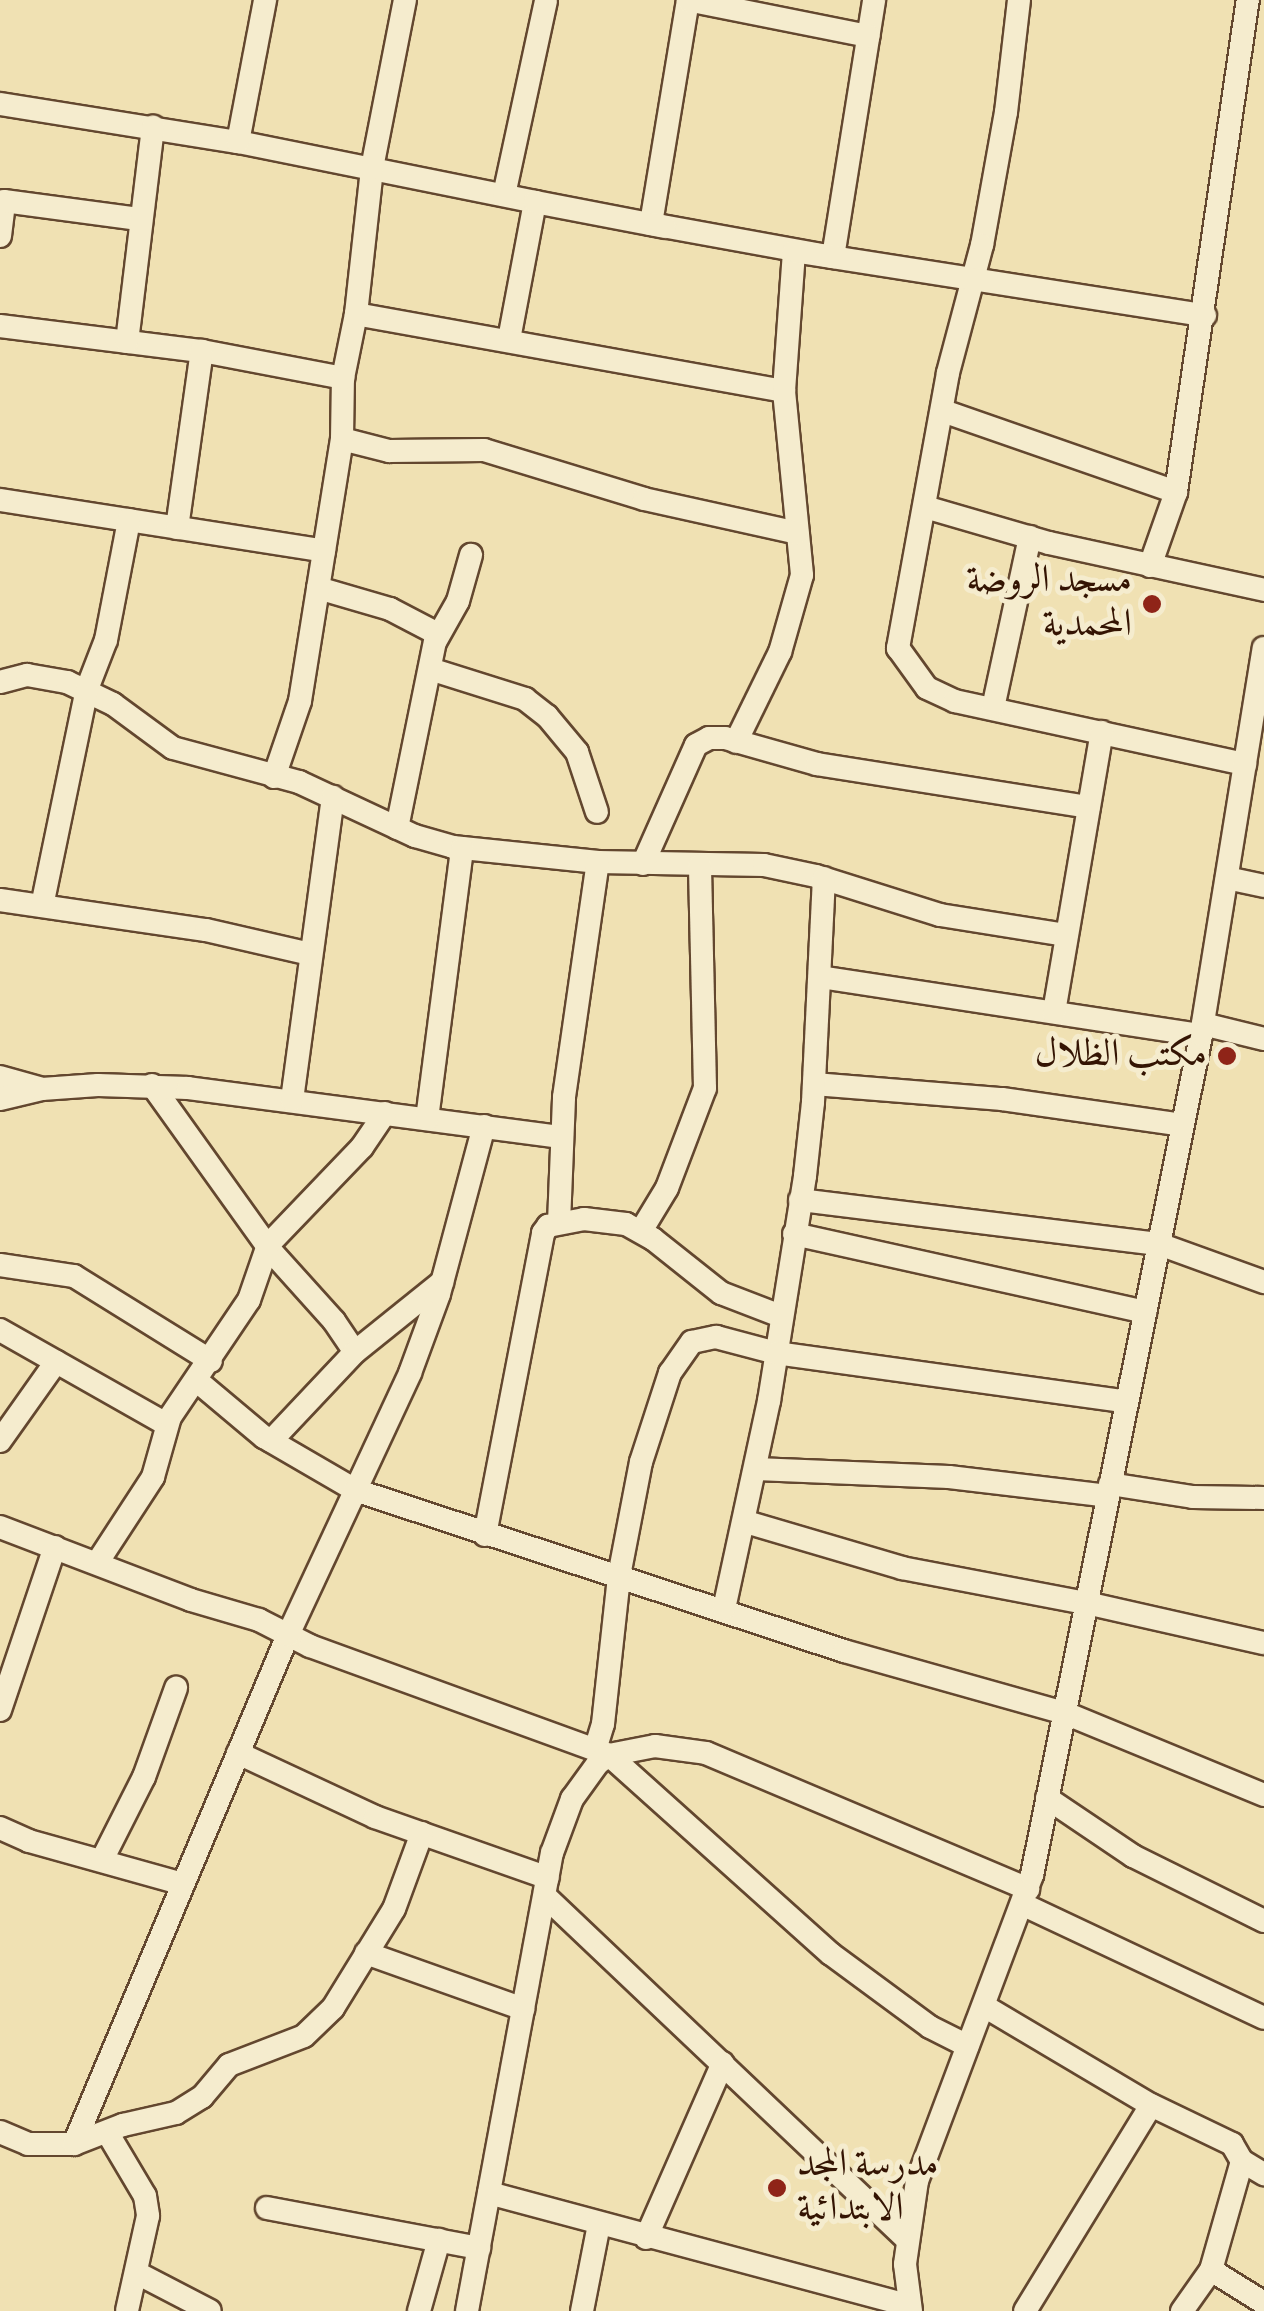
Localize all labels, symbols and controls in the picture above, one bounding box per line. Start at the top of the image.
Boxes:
place label: مسجد الروضة المحمدية [966,559,1132,648]
marker: مسجد الروضة المحمدية [1141,593,1163,615]
place label: مكتب الظلال [1034,1033,1207,1079]
marker: مكتب الظلال [1216,1045,1238,1067]
place label: مدرسة المجد الابتدائية [797,2143,939,2232]
marker: مدرسة المجد الابتدائية [766,2177,788,2199]

